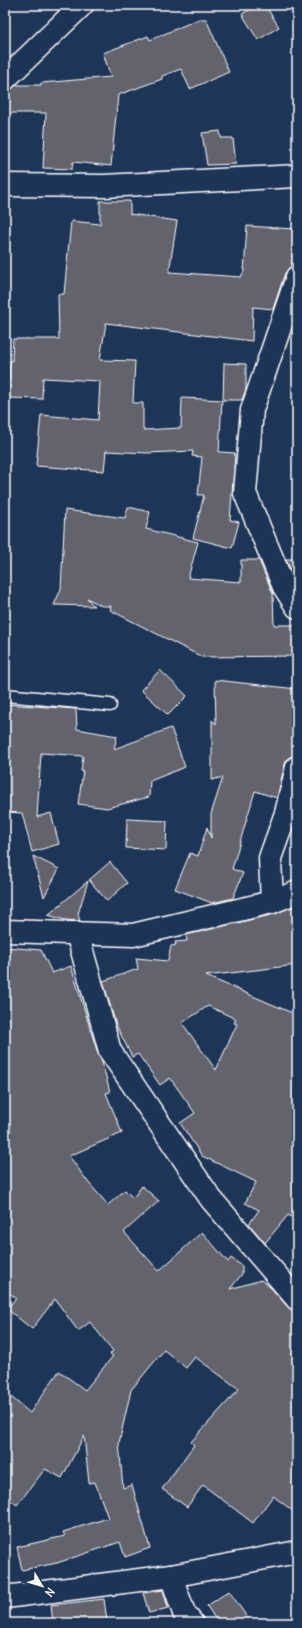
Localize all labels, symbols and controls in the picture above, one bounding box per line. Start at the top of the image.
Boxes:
north arrow [22,1566,62,1606]
text: N [42,1585,58,1599]

